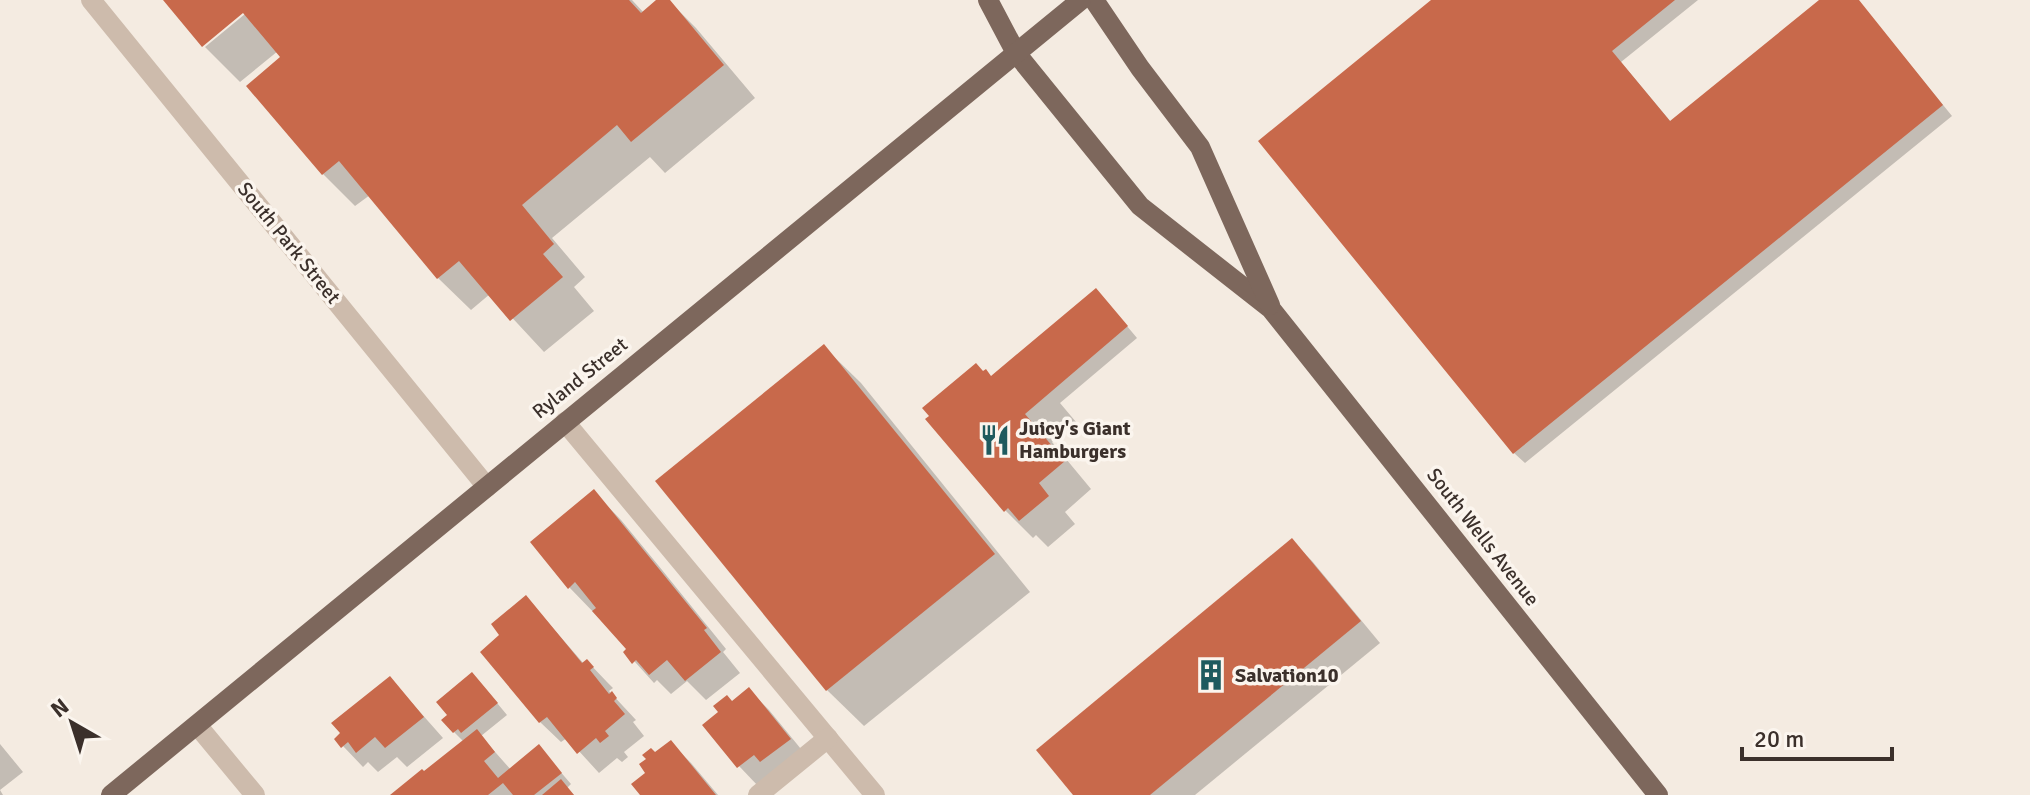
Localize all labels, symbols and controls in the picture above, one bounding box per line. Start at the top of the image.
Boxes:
street label: South Park Street [232,177,346,309]
street label: Ryland Street [527,332,633,424]
place label: Juicy's Giant Hamburgers [1019,416,1131,464]
restaurant icon: Juicy's Giant Hamburgers [978,423,1012,457]
street label: South Wells Avenue [1421,463,1545,611]
building icon: Salvation10 [1194,658,1228,692]
place label: Salvation10 [1235,663,1339,688]
north arrow [32,683,112,763]
text: N [45,693,74,723]
scale bar [1742,711,1892,761]
text: 20 m [1754,724,1804,754]

